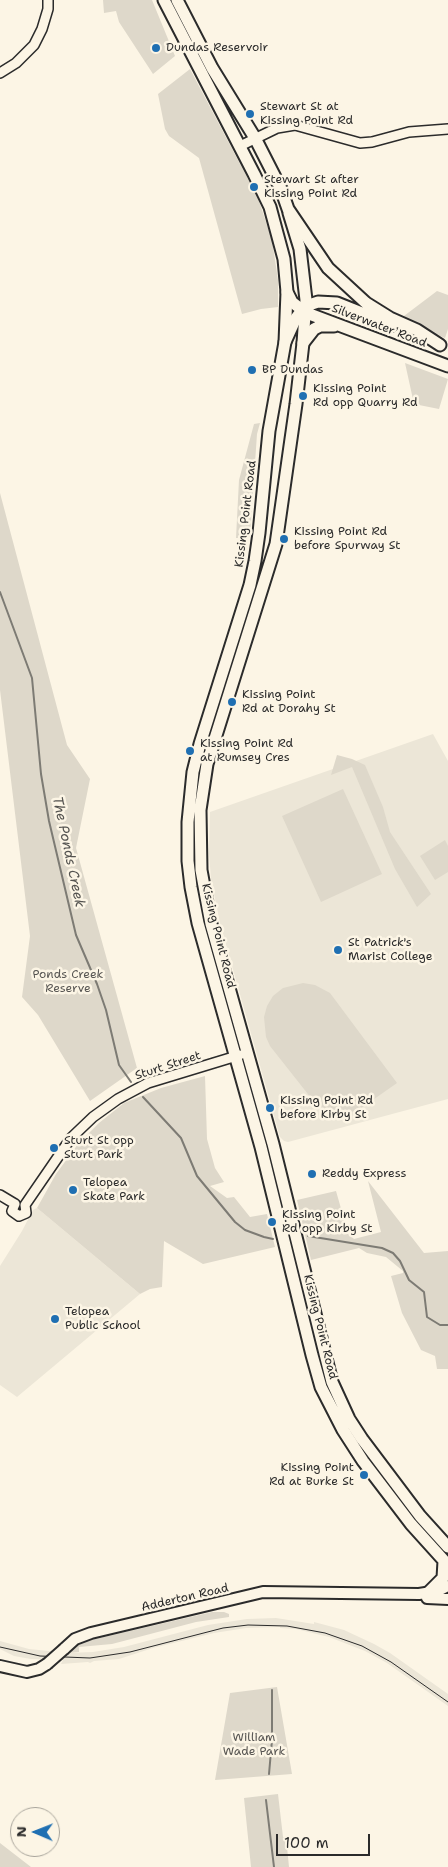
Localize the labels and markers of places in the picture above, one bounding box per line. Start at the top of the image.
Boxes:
place label: Dundas Reservoir [166,41,268,55]
marker: Dundas Reservoir [150,42,162,54]
place label: Stewart St at Kissing Point Rd [260,100,353,128]
marker: Stewart St at Kissing Point Rd [244,108,256,120]
place label: Stewart St after Kissing Point Rd [264,173,359,201]
marker: Stewart St after Kissing Point Rd [248,181,260,193]
place label: BP Dundas [262,363,323,377]
marker: BP Dundas [246,364,258,376]
place label: Kissing Point Rd opp Quarry Rd [313,382,418,410]
marker: Kissing Point Rd opp Quarry Rd [297,390,309,402]
place label: Kissing Point Rd before Spurway St [294,525,401,553]
marker: Kissing Point Rd before Spurway St [278,533,290,545]
place label: Kissing Point Rd at Dorahy St [242,688,336,716]
marker: Kissing Point Rd at Dorahy St [226,696,238,708]
place label: Kissing Point Rd at Rumsey Cres [200,737,293,765]
marker: Kissing Point Rd at Rumsey Cres [184,745,196,757]
place label: St Patrick's Marist College [348,936,432,964]
marker: St Patrick's Marist College [332,944,344,956]
place label: Kissing Point Rd before Kirby St [280,1094,373,1122]
marker: Kissing Point Rd before Kirby St [264,1102,276,1114]
place label: Sturt St opp Sturt Park [64,1134,134,1162]
marker: Sturt St opp Sturt Park [48,1142,60,1154]
place label: Reddy Express [322,1167,406,1181]
marker: Reddy Express [306,1168,318,1180]
place label: Telopea Skate Park [83,1176,145,1204]
marker: Telopea Skate Park [67,1184,79,1196]
place label: Kissing Point Rd opp Kirby St [282,1208,373,1236]
marker: Kissing Point Rd opp Kirby St [266,1216,278,1228]
place label: Telopea Public School [65,1305,140,1333]
marker: Telopea Public School [49,1313,61,1325]
place label: Kissing Point Rd at Burke St [269,1461,354,1489]
marker: Kissing Point Rd at Burke St [358,1469,370,1481]

